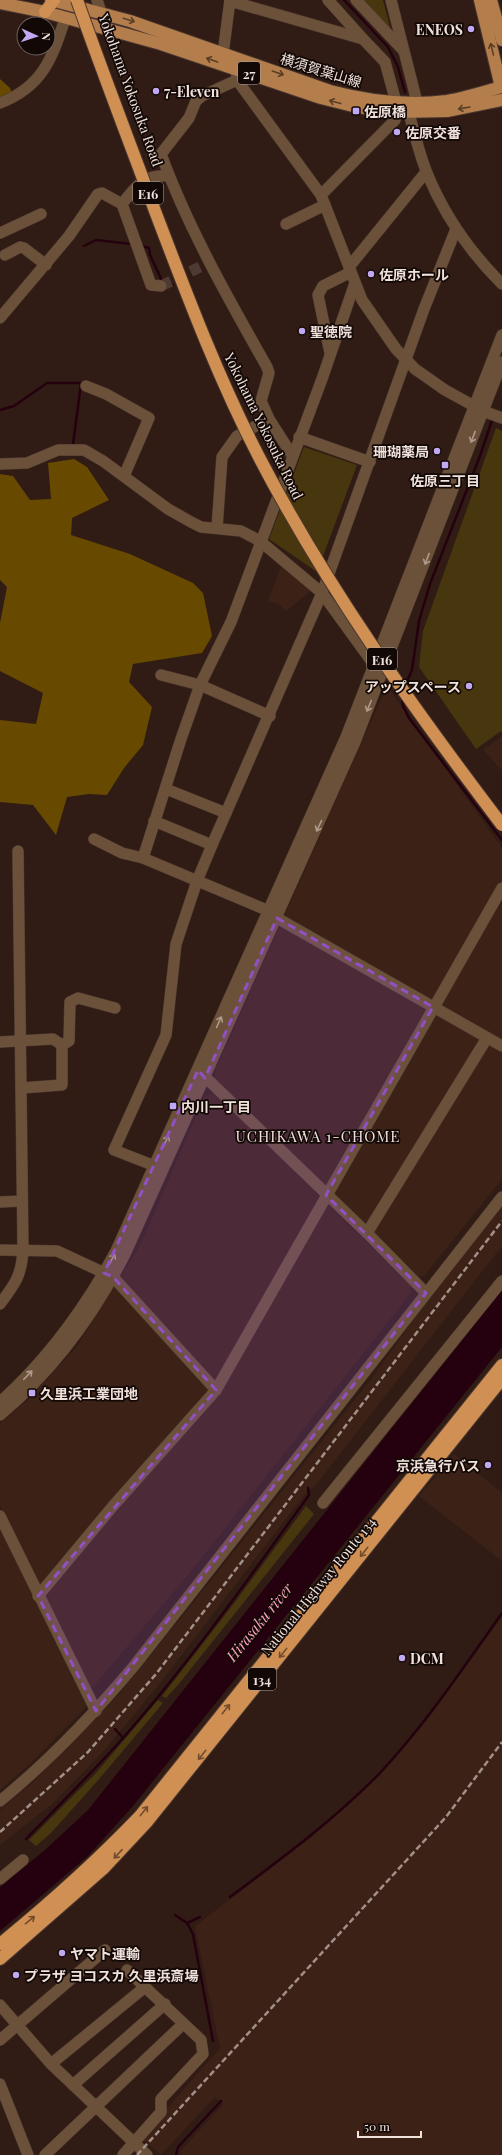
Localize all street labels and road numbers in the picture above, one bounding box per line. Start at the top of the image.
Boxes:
street label: Yokohama Yokosuka Road [94,10,167,169]
street label: 横須賀葉山線 [278,49,364,91]
road number: 27 [238,62,260,84]
road number: E16 [133,182,163,204]
street label: Yokohama Yokosuka Road [220,349,308,503]
road number: E16 [367,648,397,670]
street label: National Highway Route 134 [256,1513,380,1659]
road number: 134 [248,1668,276,1690]

